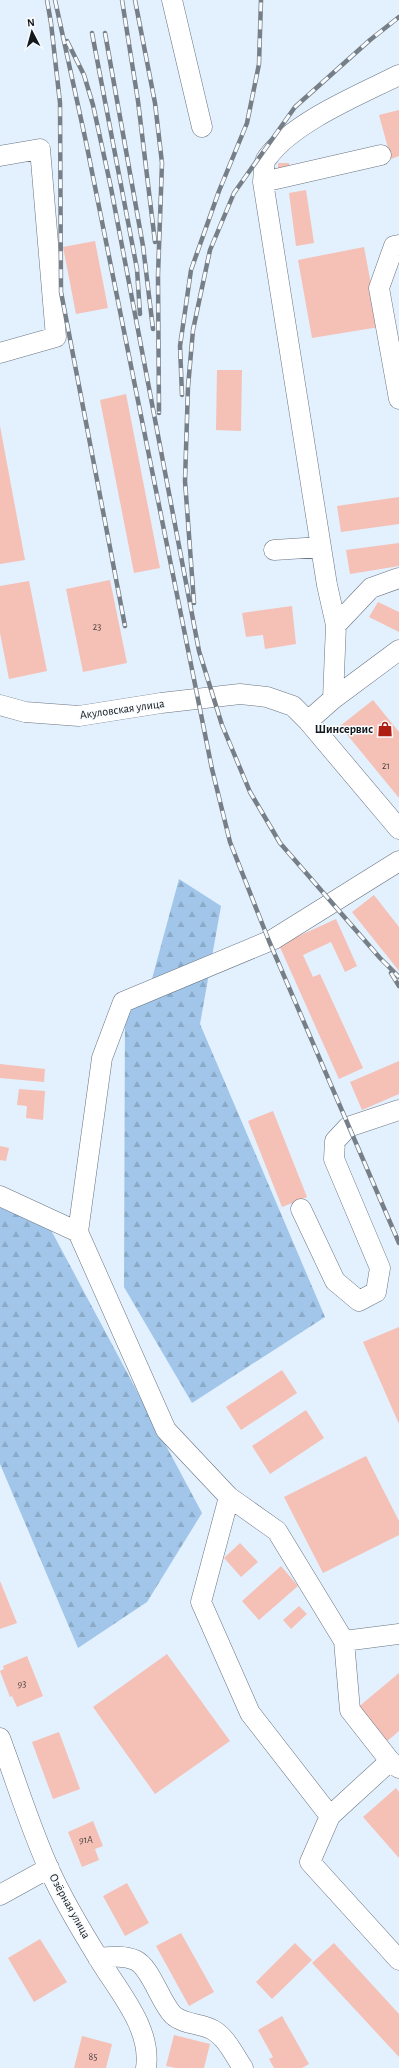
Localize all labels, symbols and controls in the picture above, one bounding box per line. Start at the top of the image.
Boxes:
north arrow [12,12,52,52]
text: N [27,17,35,28]
house number: 23 [93,622,101,632]
street label: Акуловская улица [79,697,166,722]
shop icon: Шинсервис [376,720,394,738]
place label: Шинсервис [315,723,373,735]
house number: 21 [382,761,390,771]
house number: 93 [18,1679,26,1689]
house number: 91А [79,1835,93,1845]
street label: Озёрная улица [46,1871,93,1941]
house number: 85 [89,2052,97,2062]

